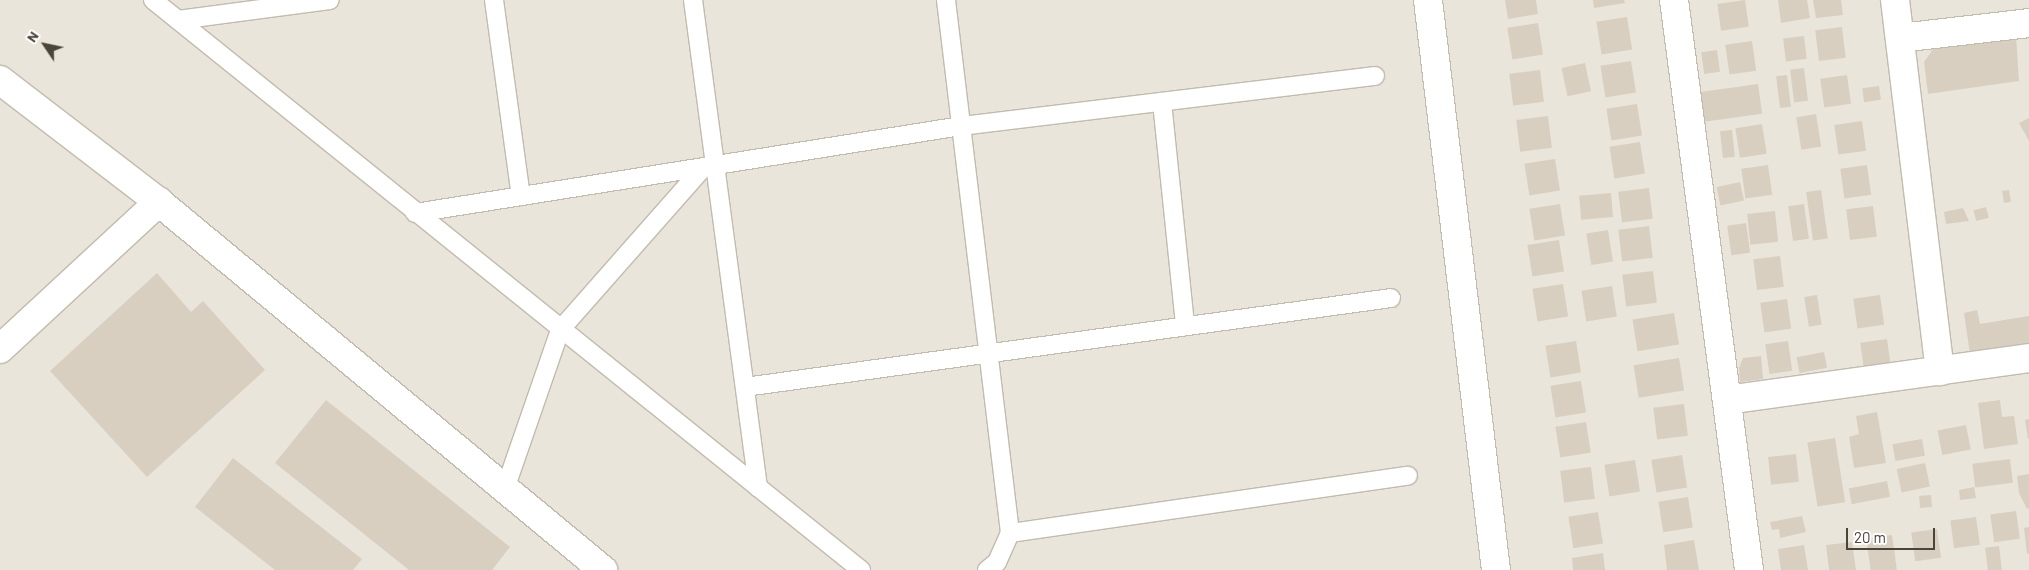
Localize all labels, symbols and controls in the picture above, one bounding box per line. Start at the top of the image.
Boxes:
north arrow [20,20,70,70]
text: N [22,28,42,45]
scale bar [1849,518,1938,550]
text: 20 m [1854,528,1886,546]

